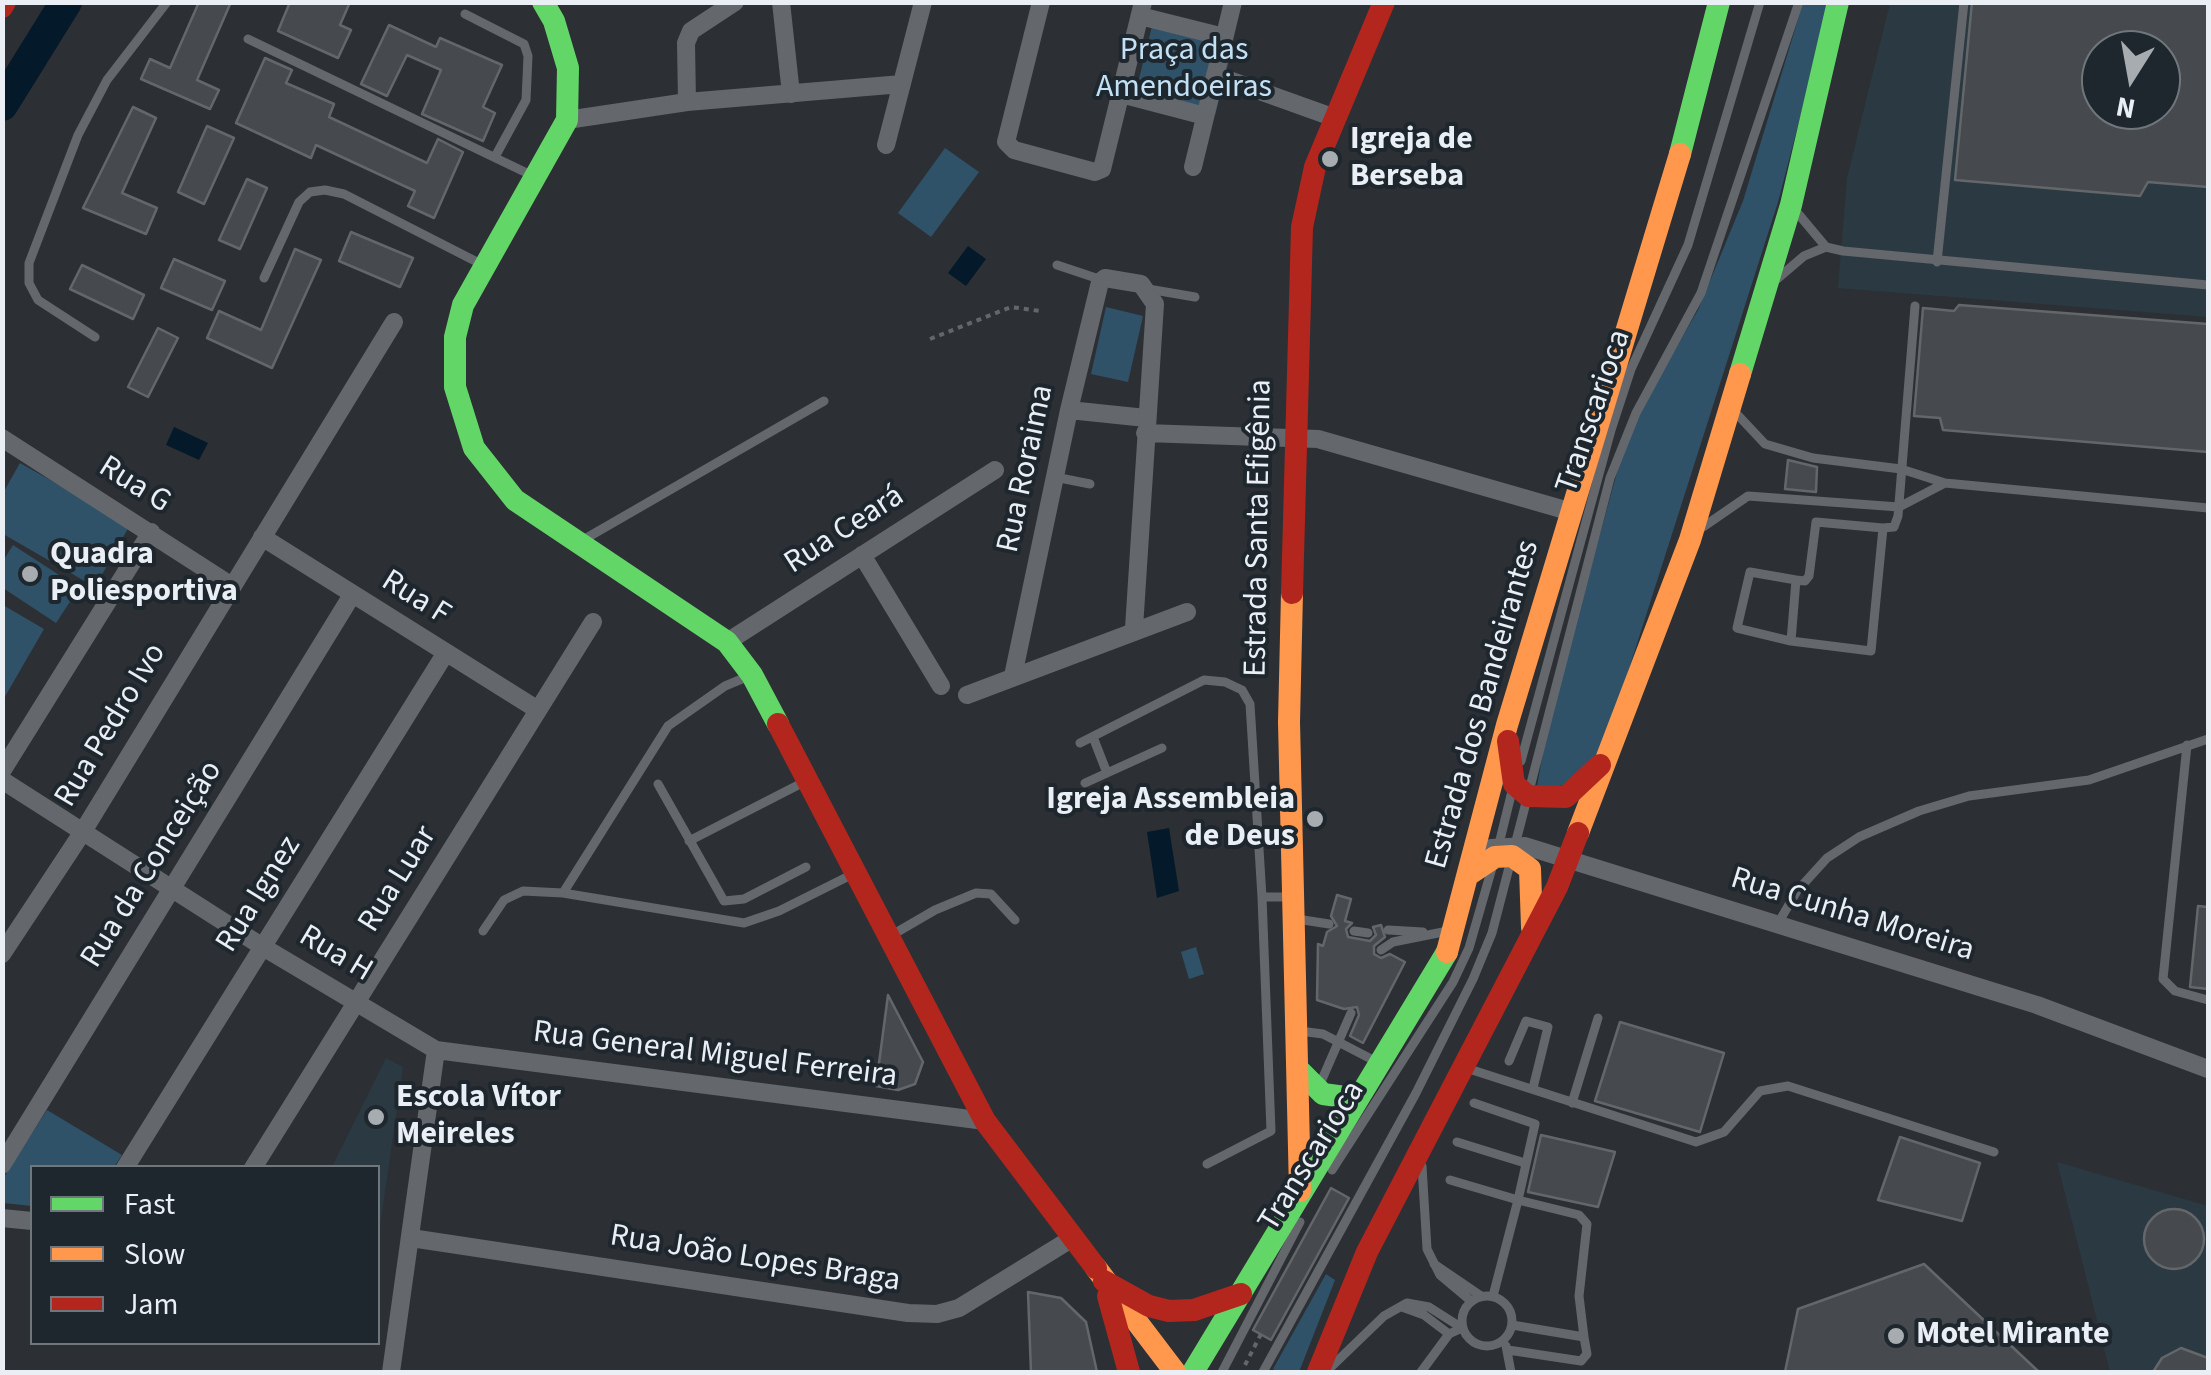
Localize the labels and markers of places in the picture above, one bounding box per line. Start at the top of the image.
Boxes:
place label: Igreja de Berseba [1350,122,1473,197]
marker: Igreja de Berseba [1319,148,1341,170]
place label: Quadra Poliesportiva [50,537,238,612]
marker: Quadra Poliesportiva [19,563,41,585]
place label: Igreja Assembleia de Deus [1046,782,1295,857]
marker: Igreja Assembleia de Deus [1304,808,1326,830]
place label: Escola Vítor Meireles [396,1080,561,1155]
marker: Escola Vítor Meireles [365,1106,387,1128]
place label: Motel Mirante [1916,1317,2110,1355]
marker: Motel Mirante [1885,1325,1907,1347]

